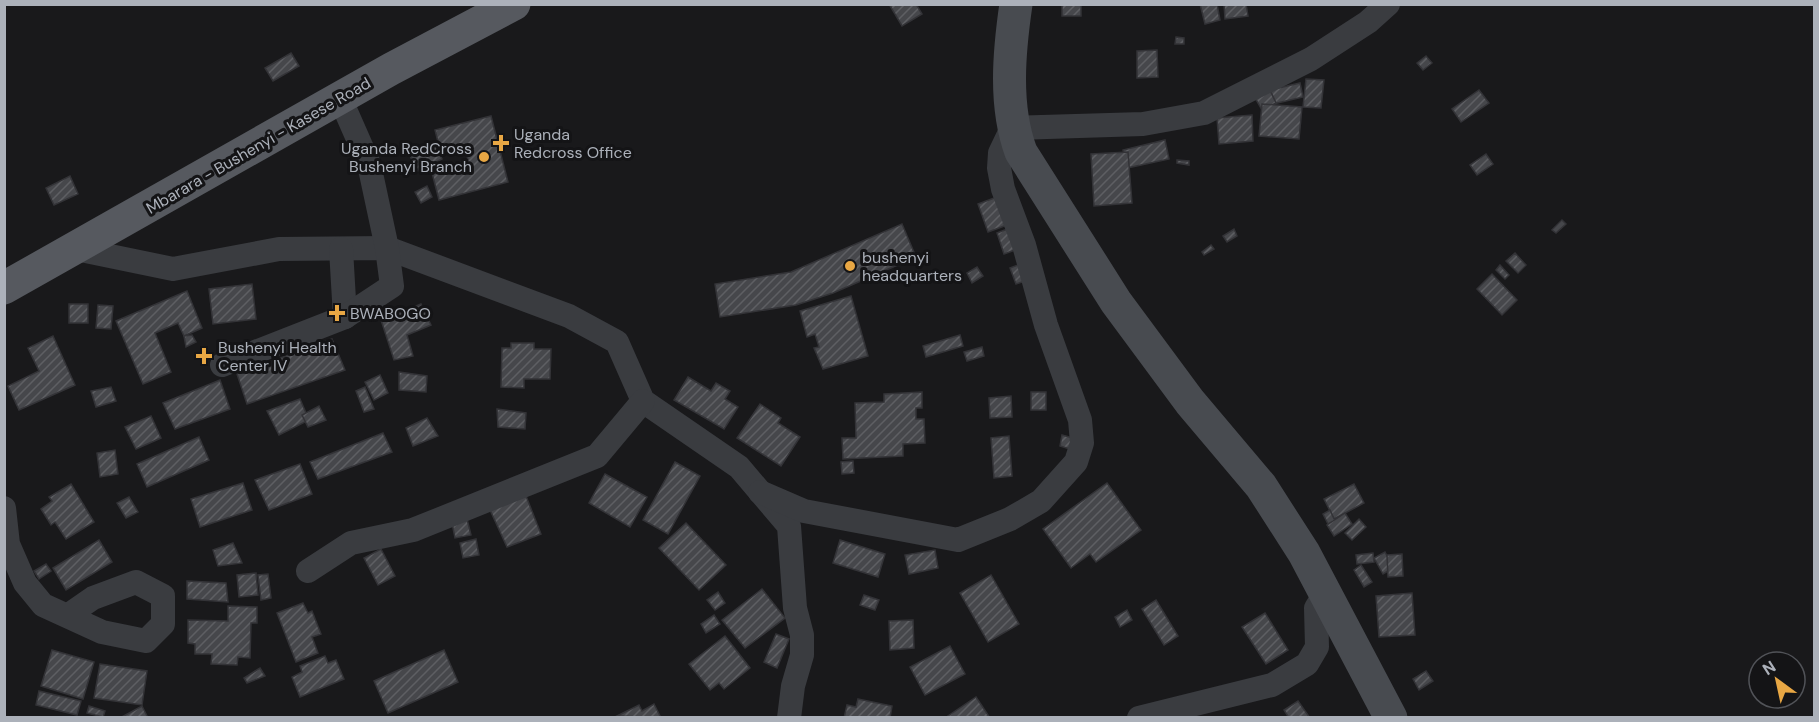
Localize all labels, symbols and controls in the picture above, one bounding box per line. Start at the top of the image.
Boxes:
street label: Mbarara - Bushenyi - Kasese Road [142,72,374,219]
place label: Uganda Redcross Office [514,124,632,163]
marker: Uganda Redcross Office [492,134,510,152]
place label: Uganda RedCross Bushenyi Branch [341,138,472,177]
marker: Uganda RedCross Bushenyi Branch [477,150,491,164]
place label: bushenyi headquarters [862,247,962,286]
marker: bushenyi headquarters [843,259,857,273]
place label: BWABOGO [350,303,431,324]
marker: BWABOGO [328,304,346,322]
place label: Bushenyi Health Center IV [218,337,337,376]
marker: Bushenyi Health Center IV [195,347,213,365]
north arrow [1747,650,1807,710]
text: N [1758,656,1780,680]

